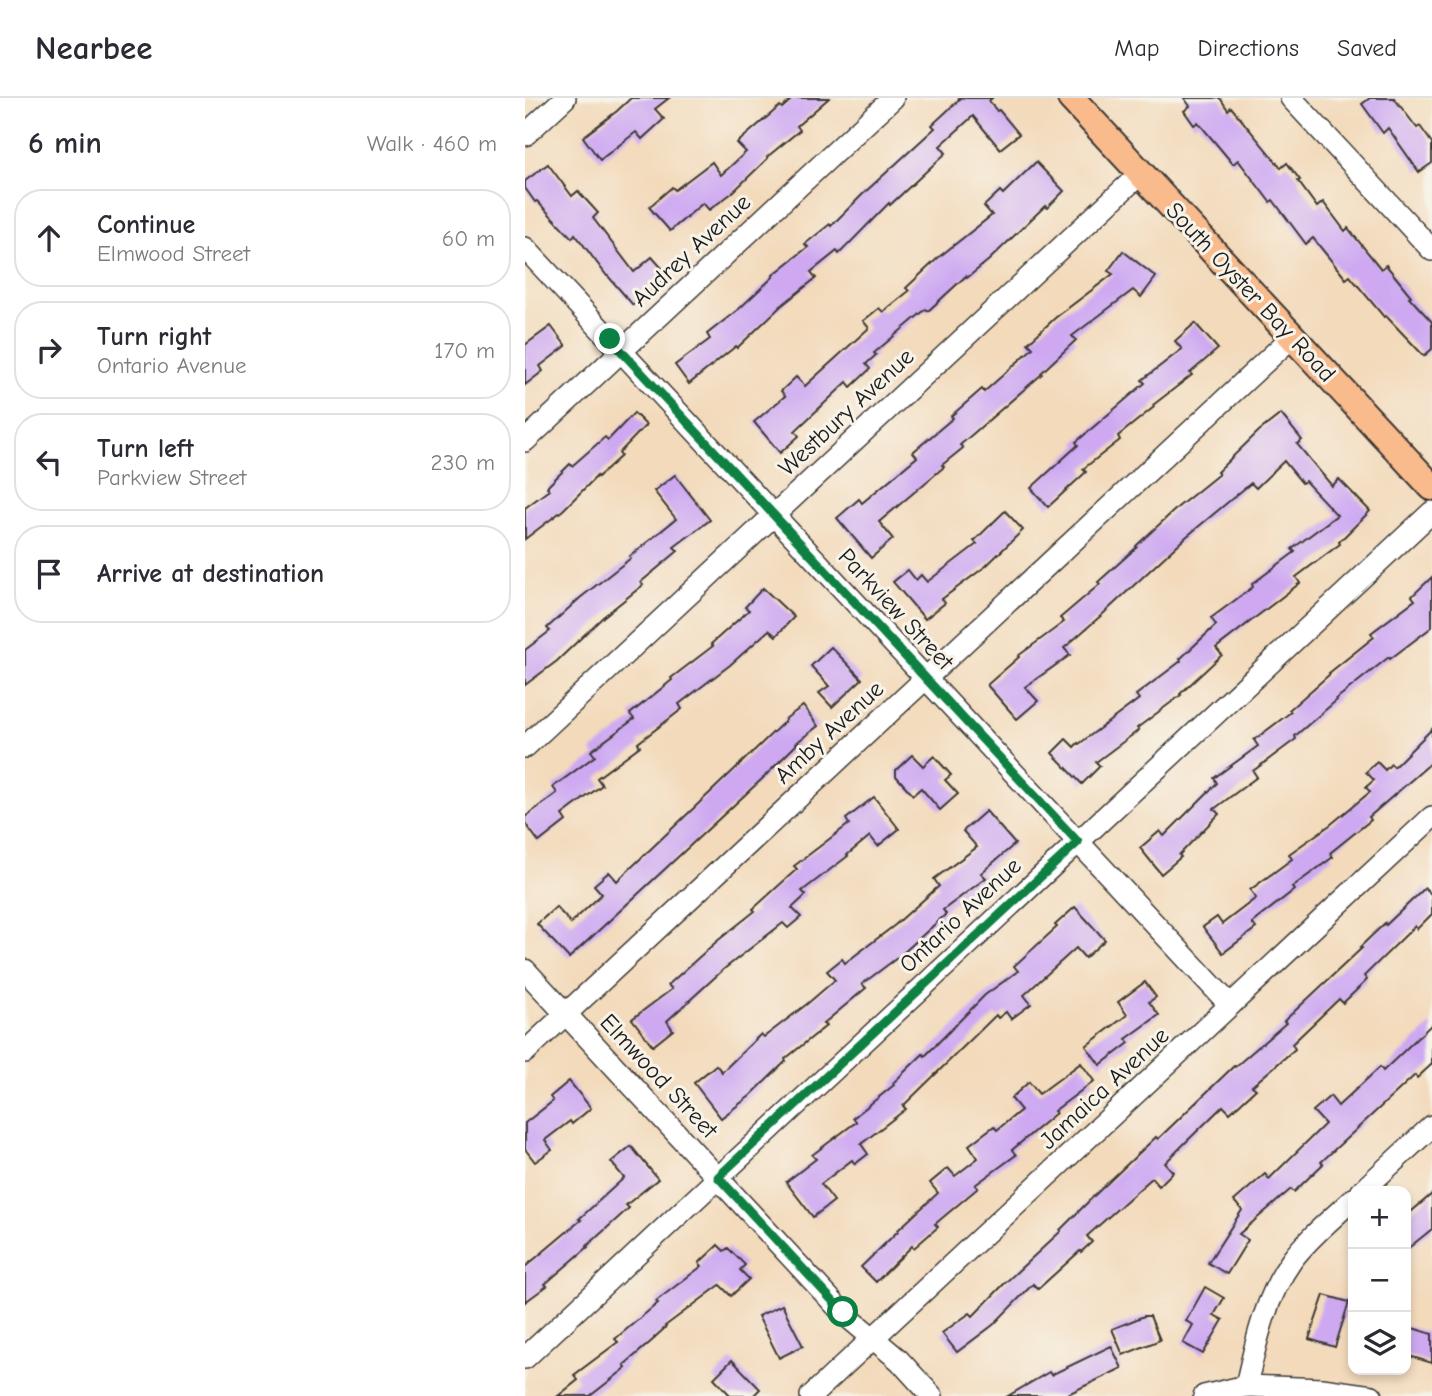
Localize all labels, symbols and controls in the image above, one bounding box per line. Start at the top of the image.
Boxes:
text: Nearbee [35,29,153,67]
text: Map [1114,34,1160,62]
text: Directions [1198,34,1299,62]
text: Saved [1337,34,1397,62]
text: 6 min [28,126,102,161]
text: Walk · 460 m [367,130,497,157]
street label: Audrey Avenue [626,188,756,312]
street label: South Oyster Bay Road [1160,196,1342,388]
text: Continue [97,210,195,240]
icon: ahead [30,219,68,257]
text: 60 m [442,225,495,252]
text: Elmwood Street [97,240,250,267]
text: Turn right [97,322,211,352]
route end [594,323,625,354]
icon: right [30,331,68,369]
text: 170 m [434,337,495,364]
street label: Westbury Avenue [773,342,919,482]
text: Ontario Avenue [97,352,247,379]
text: Turn left [97,434,194,464]
icon: left [30,443,68,481]
text: 230 m [431,449,495,476]
text: Parkview Street [97,464,246,491]
street label: Parkview Street [833,542,960,676]
icon: arrive [30,555,68,593]
text: Arrive at destination [97,559,324,589]
street label: Amby Avenue [769,675,889,789]
street label: Ontario Avenue [893,852,1027,978]
street label: Elmwood Street [594,1008,724,1145]
street label: Jamaica Avenue [1034,1021,1174,1155]
map controls [1348,1186,1411,1375]
button: + [1348,1186,1411,1249]
button: − [1348,1249,1411,1312]
route start [827,1296,858,1327]
button: layers [1348,1312,1411,1375]

